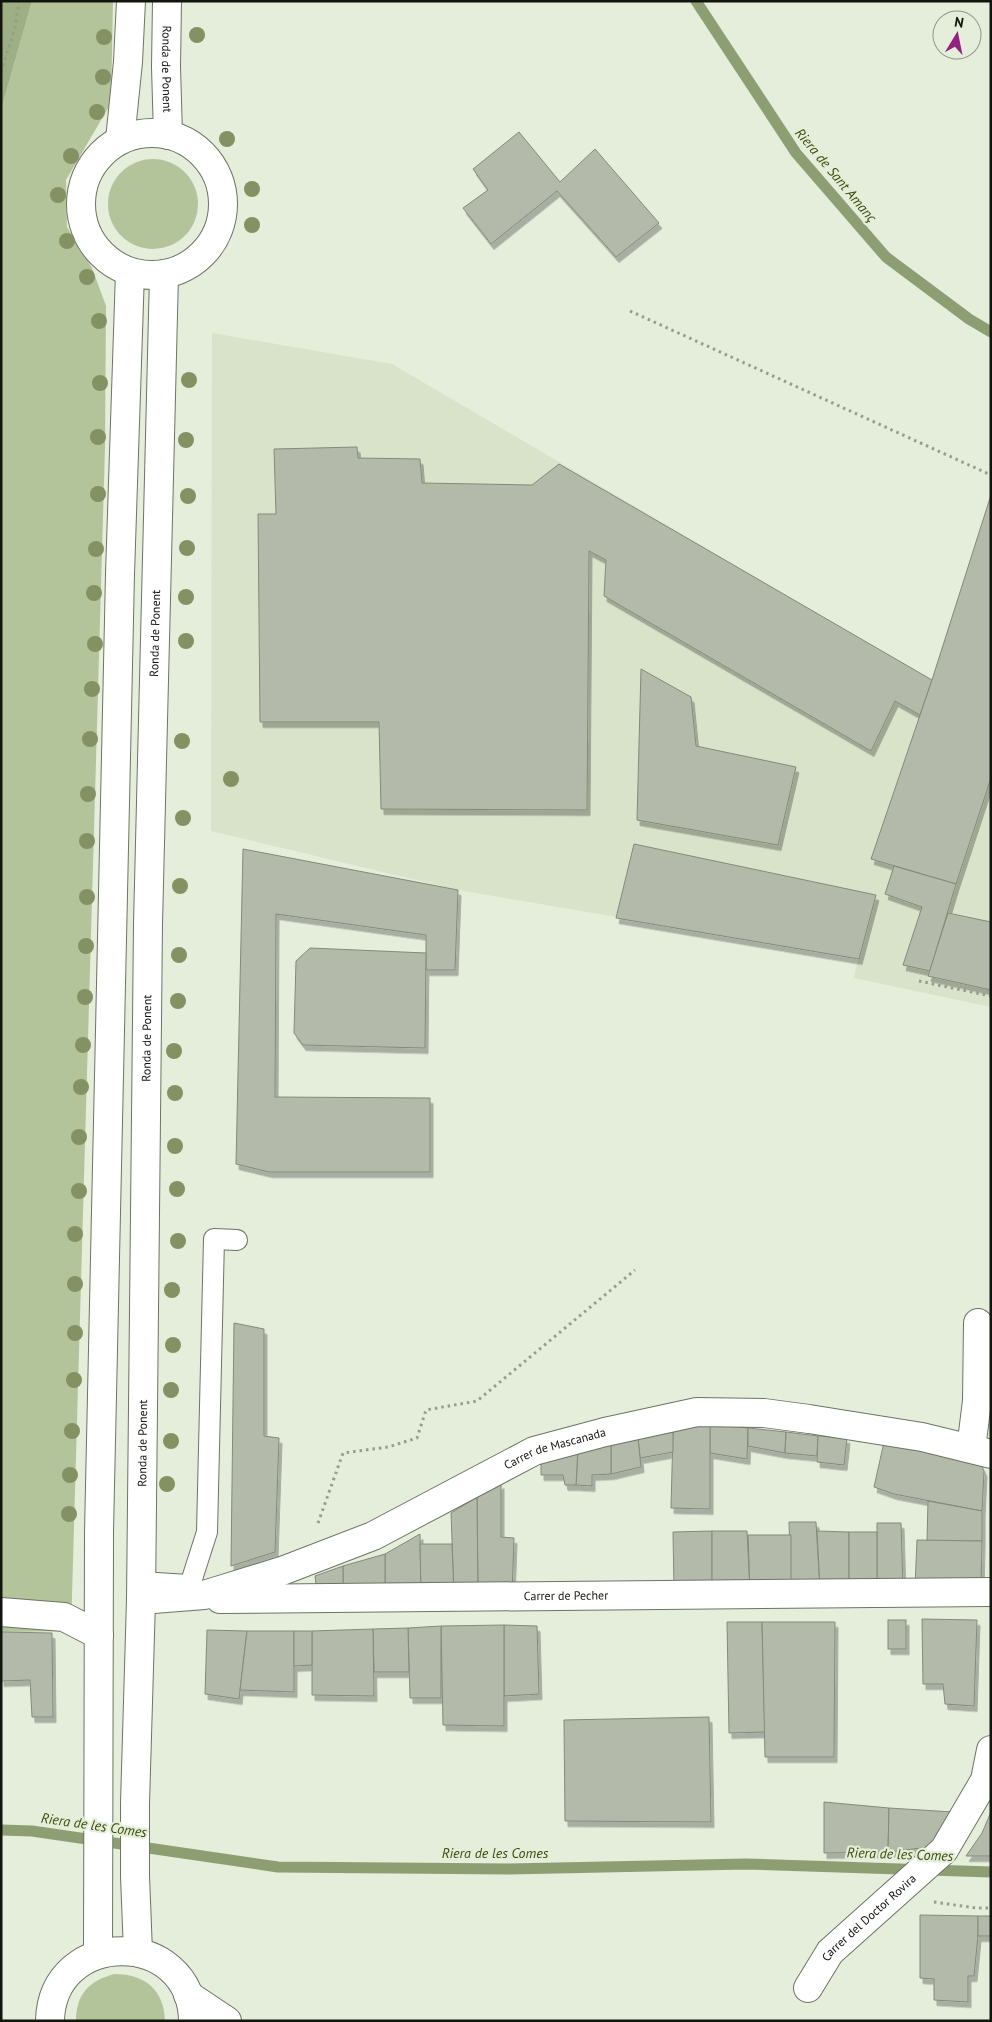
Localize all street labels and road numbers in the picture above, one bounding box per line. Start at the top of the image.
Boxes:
street label: Ronda de Ponent [159,25,175,113]
street label: Ronda de Ponent [146,590,163,677]
street label: Ronda de Ponent [138,995,154,1082]
street label: Ronda de Ponent [134,1400,150,1487]
street label: Carrer de Mascanada [501,1424,607,1473]
street label: Carrer de Pecher [524,1587,608,1603]
street label: Carrer del Doctor Rovira [818,1870,919,1964]

